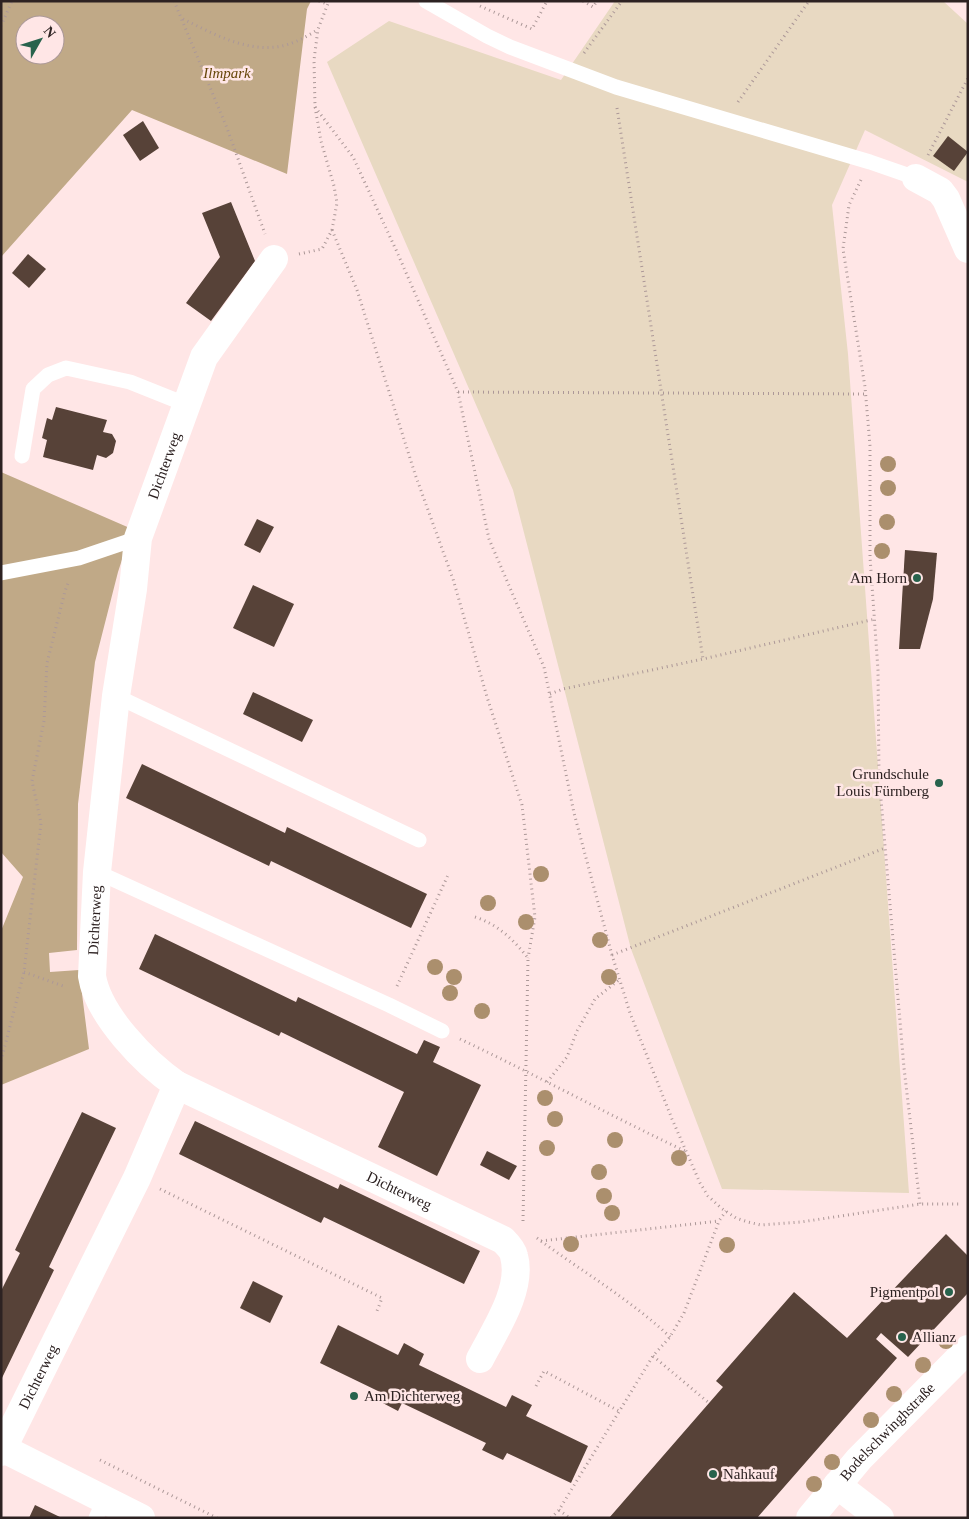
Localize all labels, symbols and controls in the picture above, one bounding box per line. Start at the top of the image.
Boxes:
north arrow [15,15,65,65]
text: N [41,23,59,41]
park label: Ilmpark [202,65,251,81]
street label: Dichterweg [145,430,184,501]
place label: Am Horn [850,570,907,586]
marker: Am Horn [911,572,923,584]
place label: Grundschule Louis Fürnberg [836,766,929,799]
marker: Grundschule Louis Fürnberg [933,777,945,789]
street label: Dichterweg [85,884,104,956]
street label: Dichterweg [364,1168,435,1213]
place label: Pigmentpol [870,1284,939,1300]
marker: Pigmentpol [943,1286,955,1298]
place label: Allianz [912,1329,956,1345]
marker: Allianz [896,1331,908,1343]
street label: Dichterweg [16,1341,61,1412]
street label: Bodelschwinghstraße [837,1379,938,1484]
place label: Am Dichterweg [364,1388,461,1404]
marker: Am Dichterweg [348,1390,360,1402]
place label: Nahkauf [723,1466,775,1482]
marker: Nahkauf [707,1468,719,1480]

